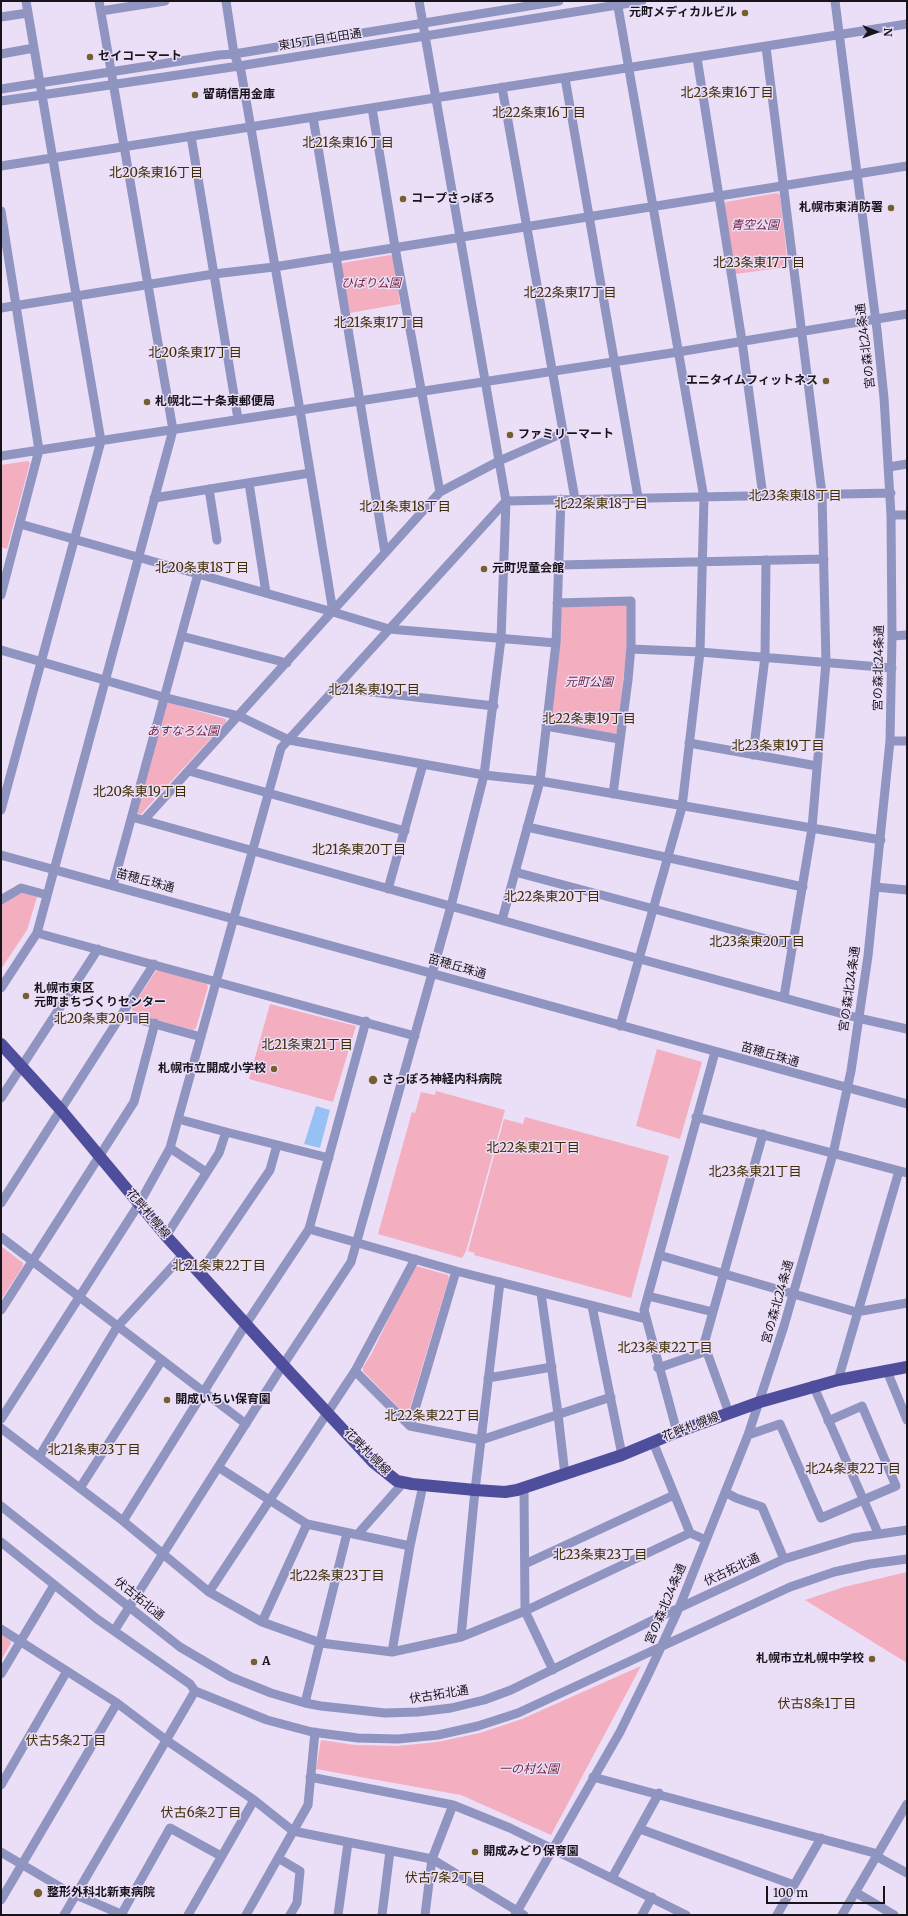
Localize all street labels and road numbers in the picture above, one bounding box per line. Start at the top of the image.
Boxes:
street label: 東15丁目屯田通 [277,26,363,54]
street label: 宮の森北24条通 [854,302,878,390]
street label: 宮の森北24条通 [871,625,887,711]
street label: 苗穂丘珠通 [114,866,176,896]
street label: 宮の森北24条通 [837,945,863,1033]
street label: 苗穂丘珠通 [426,952,488,982]
street label: 苗穂丘珠通 [739,1040,801,1070]
street label: 花畔札幌線 [123,1186,173,1242]
street label: 宮の森北24条通 [759,1259,797,1345]
street label: 花畔札幌線 [660,1410,722,1444]
street label: 花畔札幌線 [341,1426,393,1478]
street label: 伏古拓北通 [702,1551,762,1589]
street label: 宮の森北24条通 [643,1562,689,1646]
street label: 伏古拓北通 [111,1575,167,1623]
street label: 伏古拓北通 [408,1683,470,1707]

